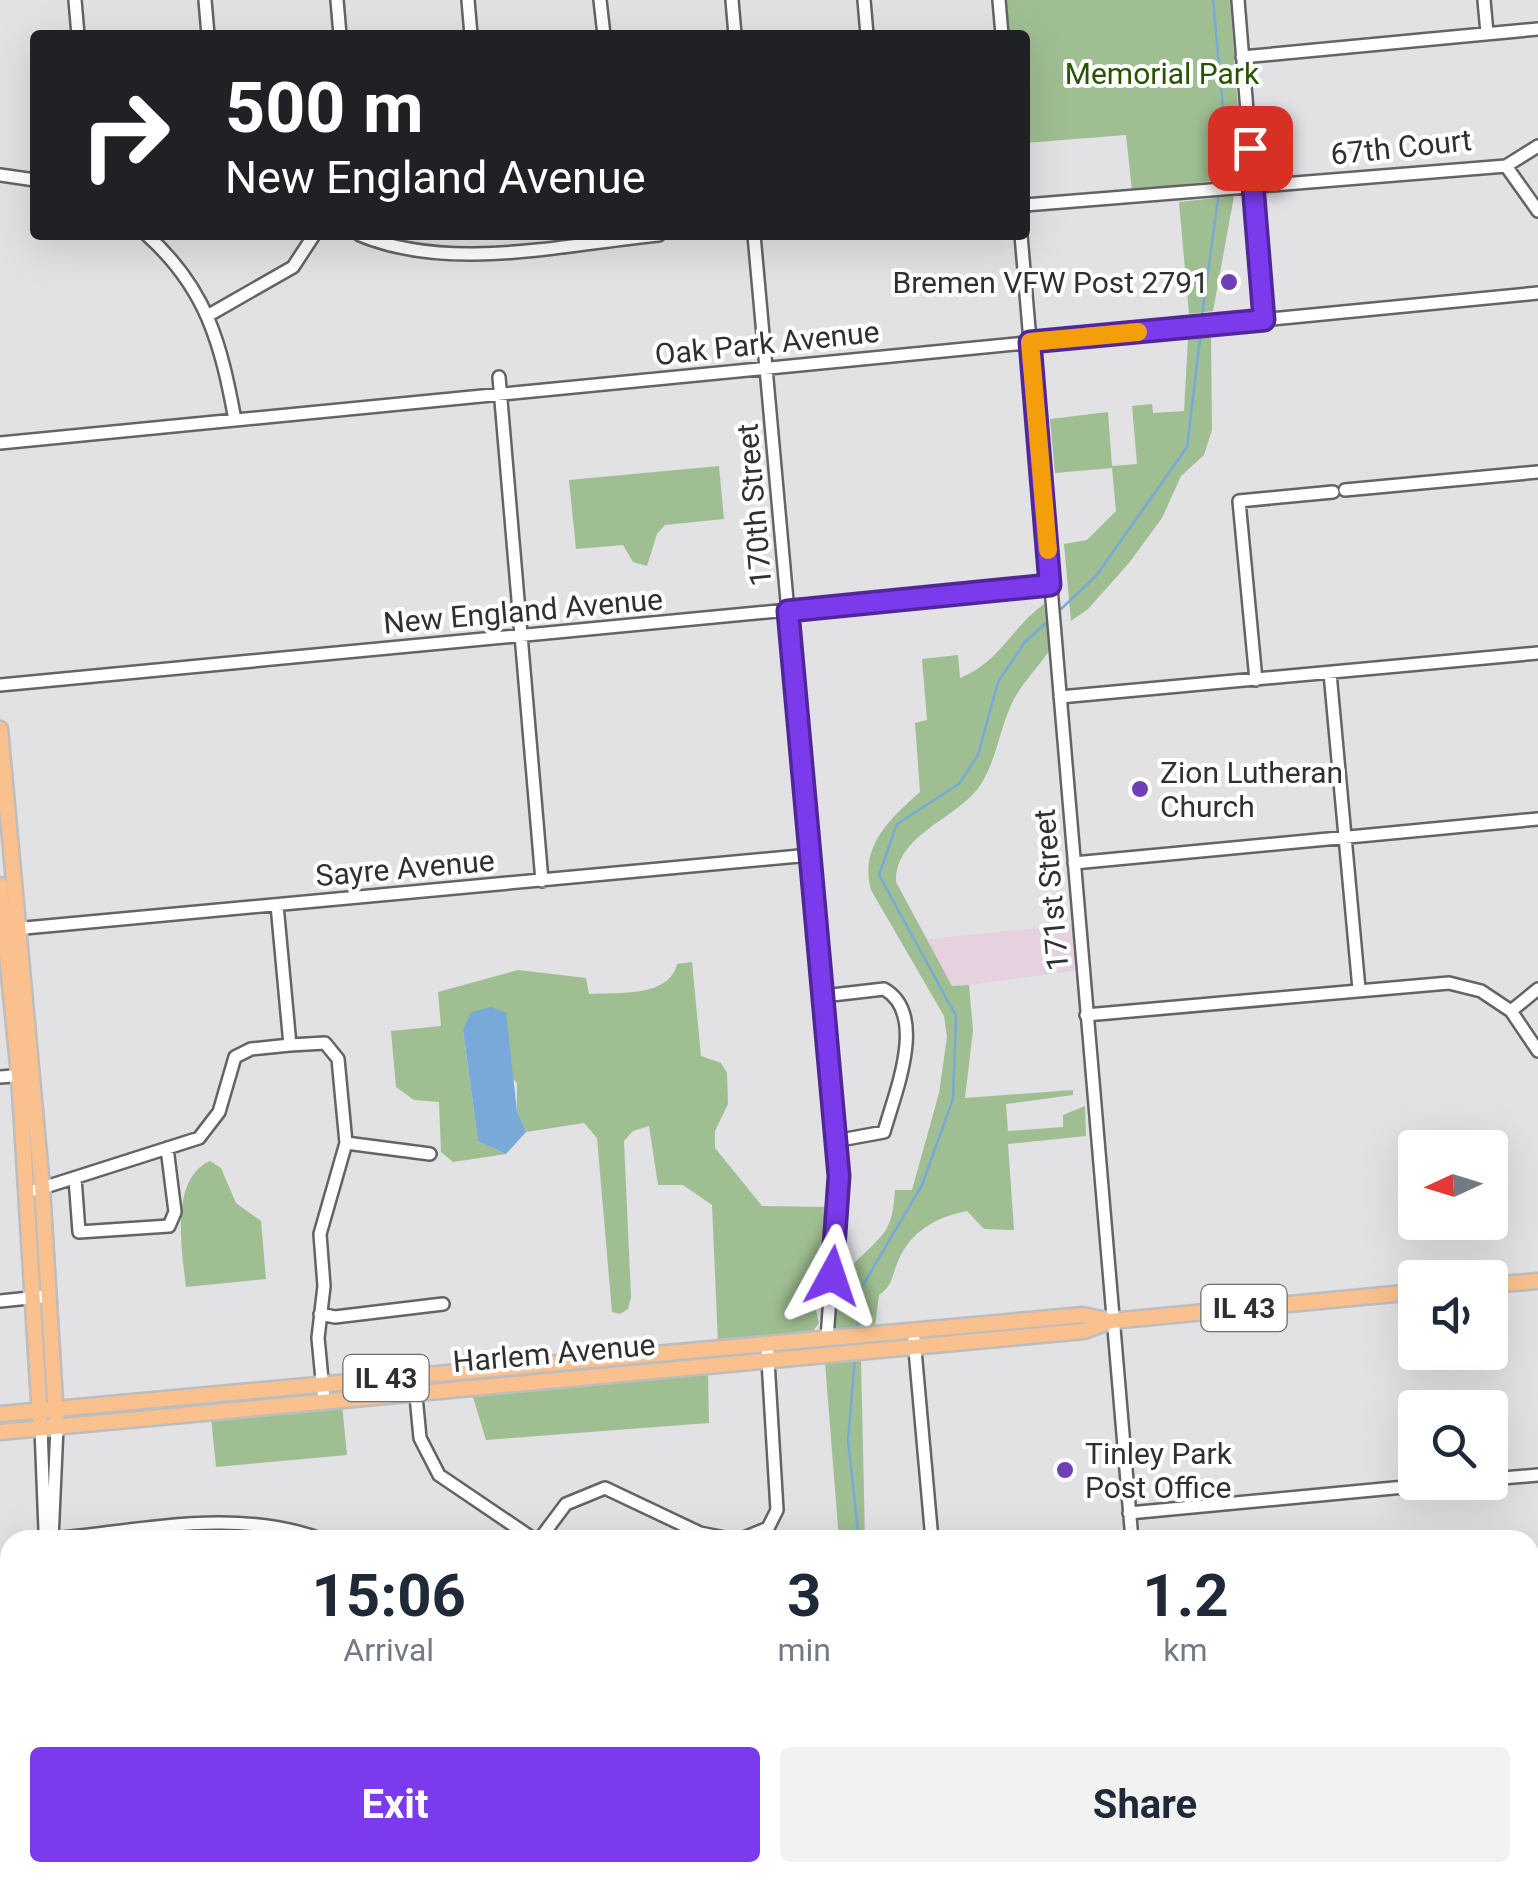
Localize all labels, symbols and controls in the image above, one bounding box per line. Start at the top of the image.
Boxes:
park label: Memorial Park [1065,56,1260,91]
text: 500 m [225,67,424,149]
icon: right [60,70,190,200]
pin [1208,106,1293,191]
icon: arrive [1223,121,1278,176]
street label: 67th Court [1329,122,1473,172]
text: New England Avenue [225,151,646,204]
place label: Bremen VFW Post 2791 [893,265,1209,300]
marker: Bremen VFW Post 2791 [1218,271,1240,293]
street label: Oak Park Avenue [653,314,881,372]
street label: 170th Street [729,422,779,588]
street label: New England Avenue [382,581,664,641]
place label: Zion Lutheran Church [1160,755,1343,824]
marker: Zion Lutheran Church [1129,778,1151,800]
street label: 171st Street [1026,808,1076,972]
street label: Sayre Avenue [314,843,496,893]
north arrow [1398,1130,1508,1240]
map controls [1398,1130,1508,1500]
position arrow [780,1224,884,1328]
button: sound [1398,1260,1508,1370]
road number: IL 43 [1202,1285,1286,1331]
street label: Harlem Avenue [451,1327,657,1379]
road number: IL 43 [344,1355,428,1401]
button: search [1398,1390,1508,1500]
place label: Tinley Park Post Office [1085,1436,1233,1505]
marker: Tinley Park Post Office [1054,1459,1076,1481]
text: 15:06 [311,1560,466,1631]
text: 3 [787,1560,821,1631]
text: 1.2 [1142,1560,1229,1631]
text: Arrival [343,1631,434,1669]
text: min [777,1631,831,1669]
text: km [1163,1631,1208,1669]
button: Exit [30,1747,760,1862]
button: Share [780,1747,1510,1862]

